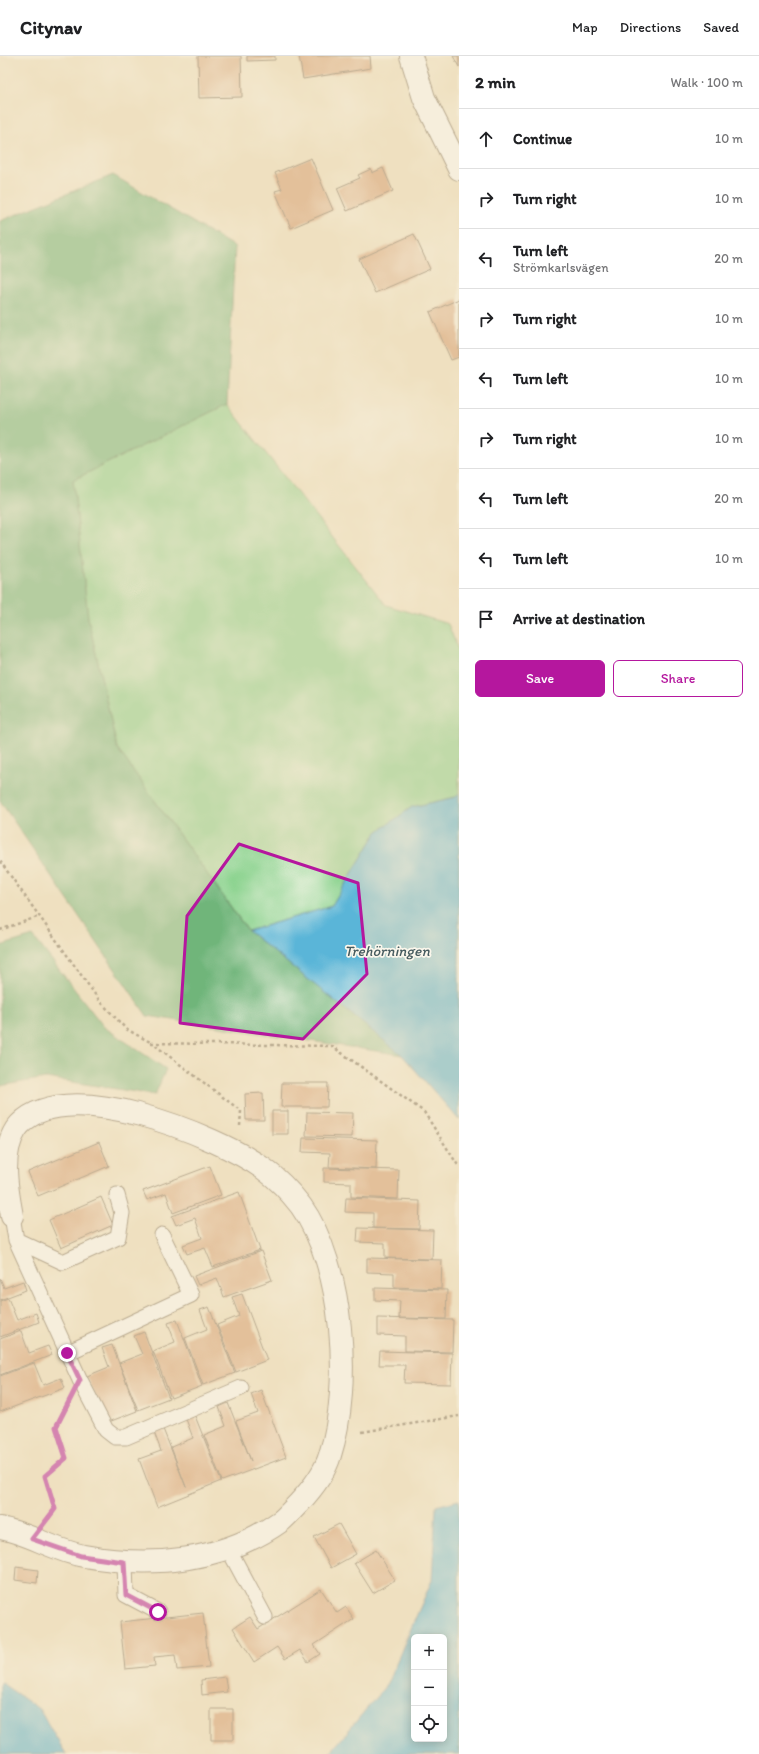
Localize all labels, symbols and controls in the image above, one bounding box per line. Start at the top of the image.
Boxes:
text: Citynav [20,16,82,39]
text: Map [572,19,598,36]
text: Directions [620,19,681,36]
text: Saved [703,19,739,36]
text: 2 min [475,72,515,92]
text: Walk · 100 m [670,75,743,90]
icon: ahead [475,128,497,150]
text: Continue [513,130,572,148]
text: 10 m [715,131,743,146]
icon: right [475,188,497,210]
text: Turn right [513,190,577,208]
text: 10 m [715,191,743,206]
text: Turn left [513,242,568,260]
icon: left [475,248,497,270]
text: 20 m [714,251,743,266]
text: Strömkarlsvägen [513,260,609,275]
icon: right [475,308,497,330]
text: Turn right [513,310,577,328]
text: 10 m [715,311,743,326]
icon: left [475,368,497,390]
text: Turn left [513,370,568,388]
text: 10 m [715,371,743,386]
icon: right [475,428,497,450]
text: Turn right [513,430,577,448]
text: 10 m [715,431,743,446]
icon: left [475,488,497,510]
text: Turn left [513,490,568,508]
text: 20 m [714,491,743,506]
icon: left [475,548,497,570]
text: Turn left [513,550,568,568]
text: 10 m [715,551,743,566]
icon: arrive [475,608,497,630]
text: Arrive at destination [513,610,645,628]
button: Save [475,660,605,697]
button: Share [613,660,743,697]
water label: Trehörningen [344,942,430,960]
route end [58,1344,76,1362]
route start [149,1603,167,1621]
map controls [411,1634,447,1742]
button: + [411,1634,447,1670]
button: − [411,1670,447,1706]
button: locate [411,1706,447,1742]

